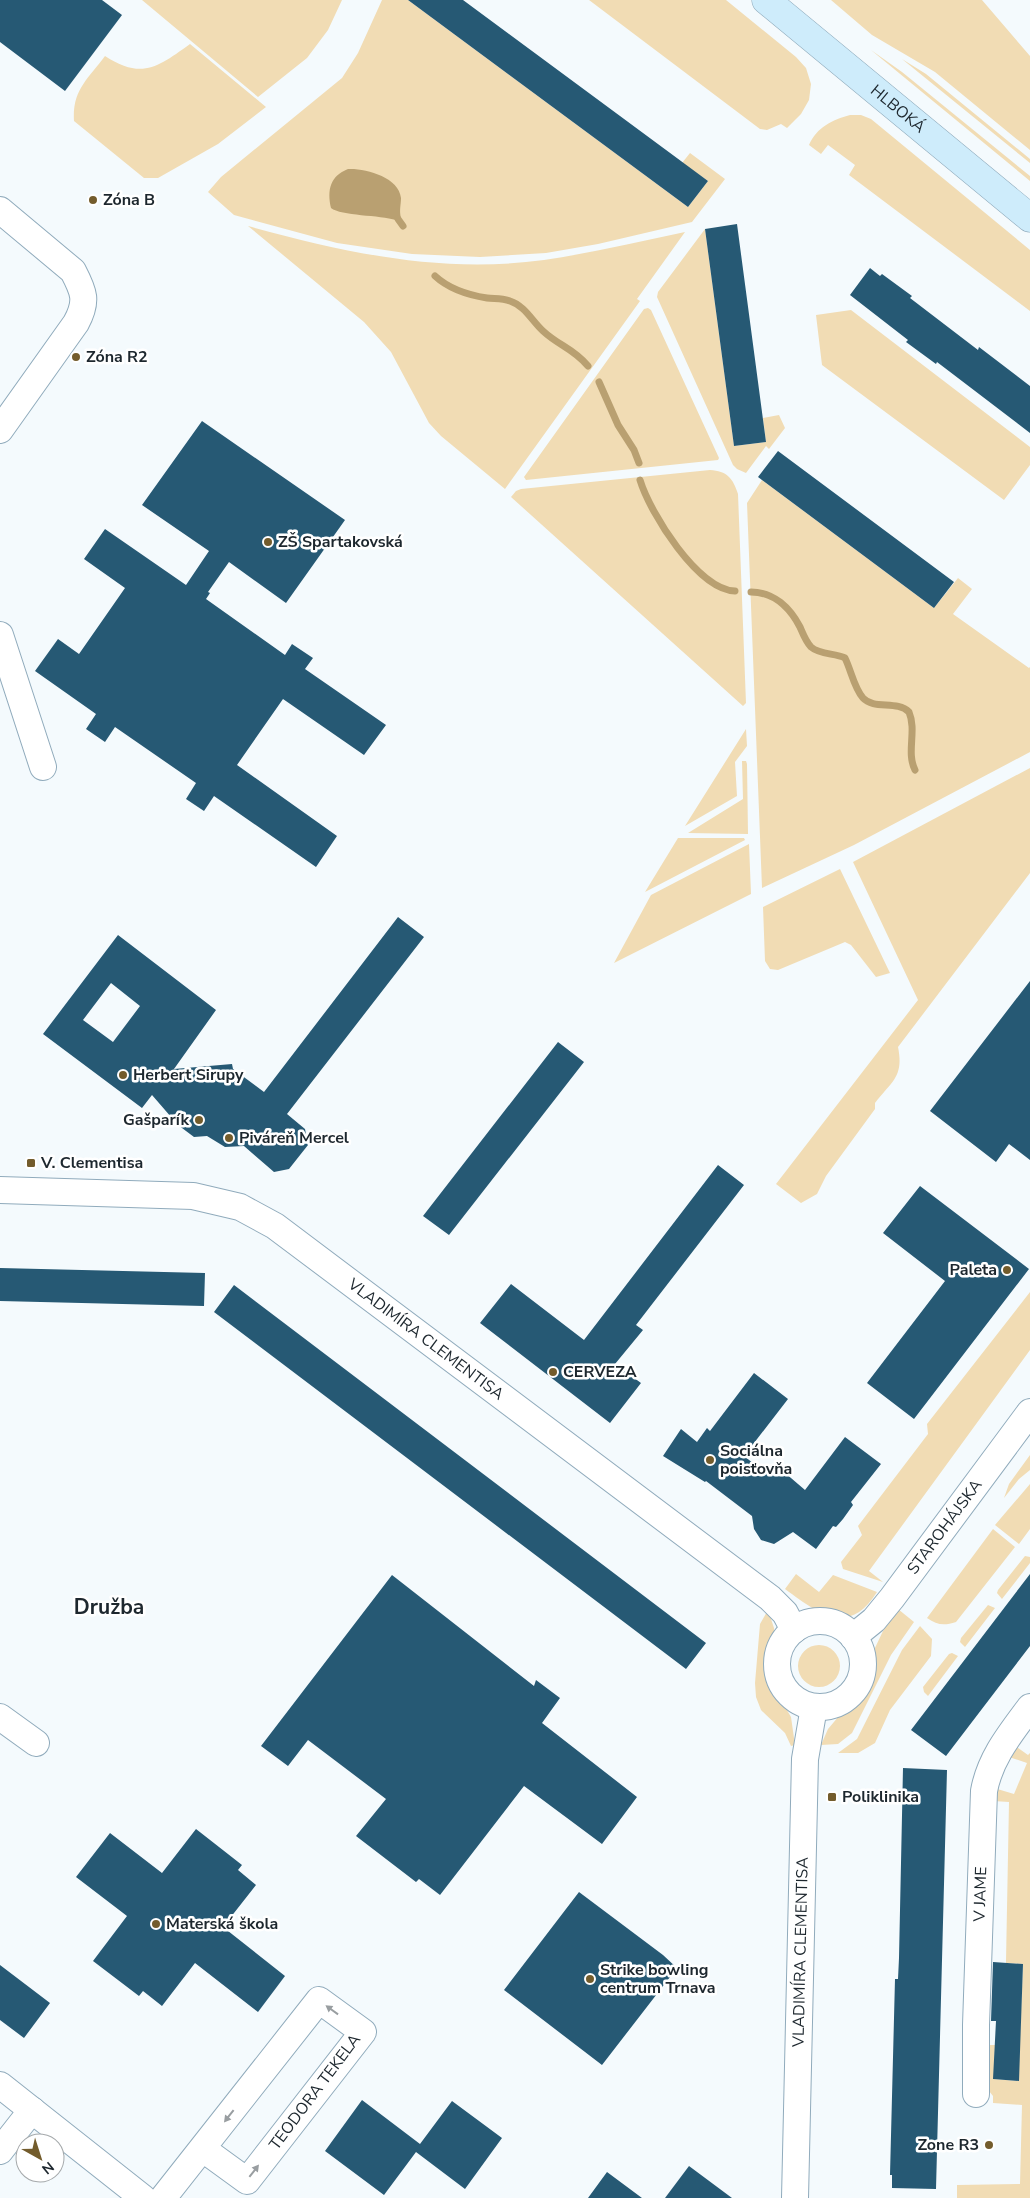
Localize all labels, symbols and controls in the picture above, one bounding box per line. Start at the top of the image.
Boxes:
street label: HLBOKÁ [866,80,930,138]
place label: Zóna B [103,189,155,211]
marker: Zóna B [87,194,99,206]
place label: Zóna R2 [86,346,148,368]
marker: Zóna R2 [70,351,82,363]
place label: ZŠ Spartakovská [278,531,403,553]
marker: ZŠ Spartakovská [262,536,274,548]
place label: Herbert Sirupy [133,1064,244,1086]
marker: Herbert Sirupy [117,1069,129,1081]
place label: Gašparík [123,1109,189,1131]
marker: Gašparík [193,1114,205,1126]
place label: Piváreň Mercel [239,1127,349,1149]
marker: Piváreň Mercel [223,1132,235,1144]
place label: V. Clementisa [40,1152,143,1174]
marker: V. Clementisa [25,1157,37,1169]
place label: Paleta [950,1259,997,1281]
marker: Paleta [1001,1264,1013,1276]
street label: VLADIMÍRA CLEMENTISA [343,1273,509,1406]
place label: CERVEZA [563,1361,637,1383]
marker: CERVEZA [547,1366,559,1378]
place label: Sociálna poisťovňa [720,1440,792,1480]
marker: Sociálna poisťovňa [704,1454,716,1466]
street label: STAROHÁJSKA [902,1475,987,1579]
district label: Družba [74,1593,144,1621]
place label: Poliklinika [842,1786,919,1808]
marker: Poliklinika [826,1791,838,1803]
street label: VLADIMÍRA CLEMENTISA [787,1856,814,2048]
street label: V JAME [969,1866,992,1923]
place label: Materská škola [166,1913,278,1935]
marker: Materská škola [150,1918,162,1930]
place label: Strike bowling centrum Trnava [600,1959,715,1999]
marker: Strike bowling centrum Trnava [584,1973,596,1985]
one-way arrow [326,2004,339,2015]
street label: TEODORA TEKELA [264,2029,366,2155]
one-way arrow [224,2109,235,2122]
north arrow [15,2133,65,2183]
place label: Zone R3 [917,2134,979,2156]
marker: Zone R3 [983,2139,995,2151]
text: N [38,2157,58,2178]
one-way arrow [249,2165,260,2178]

